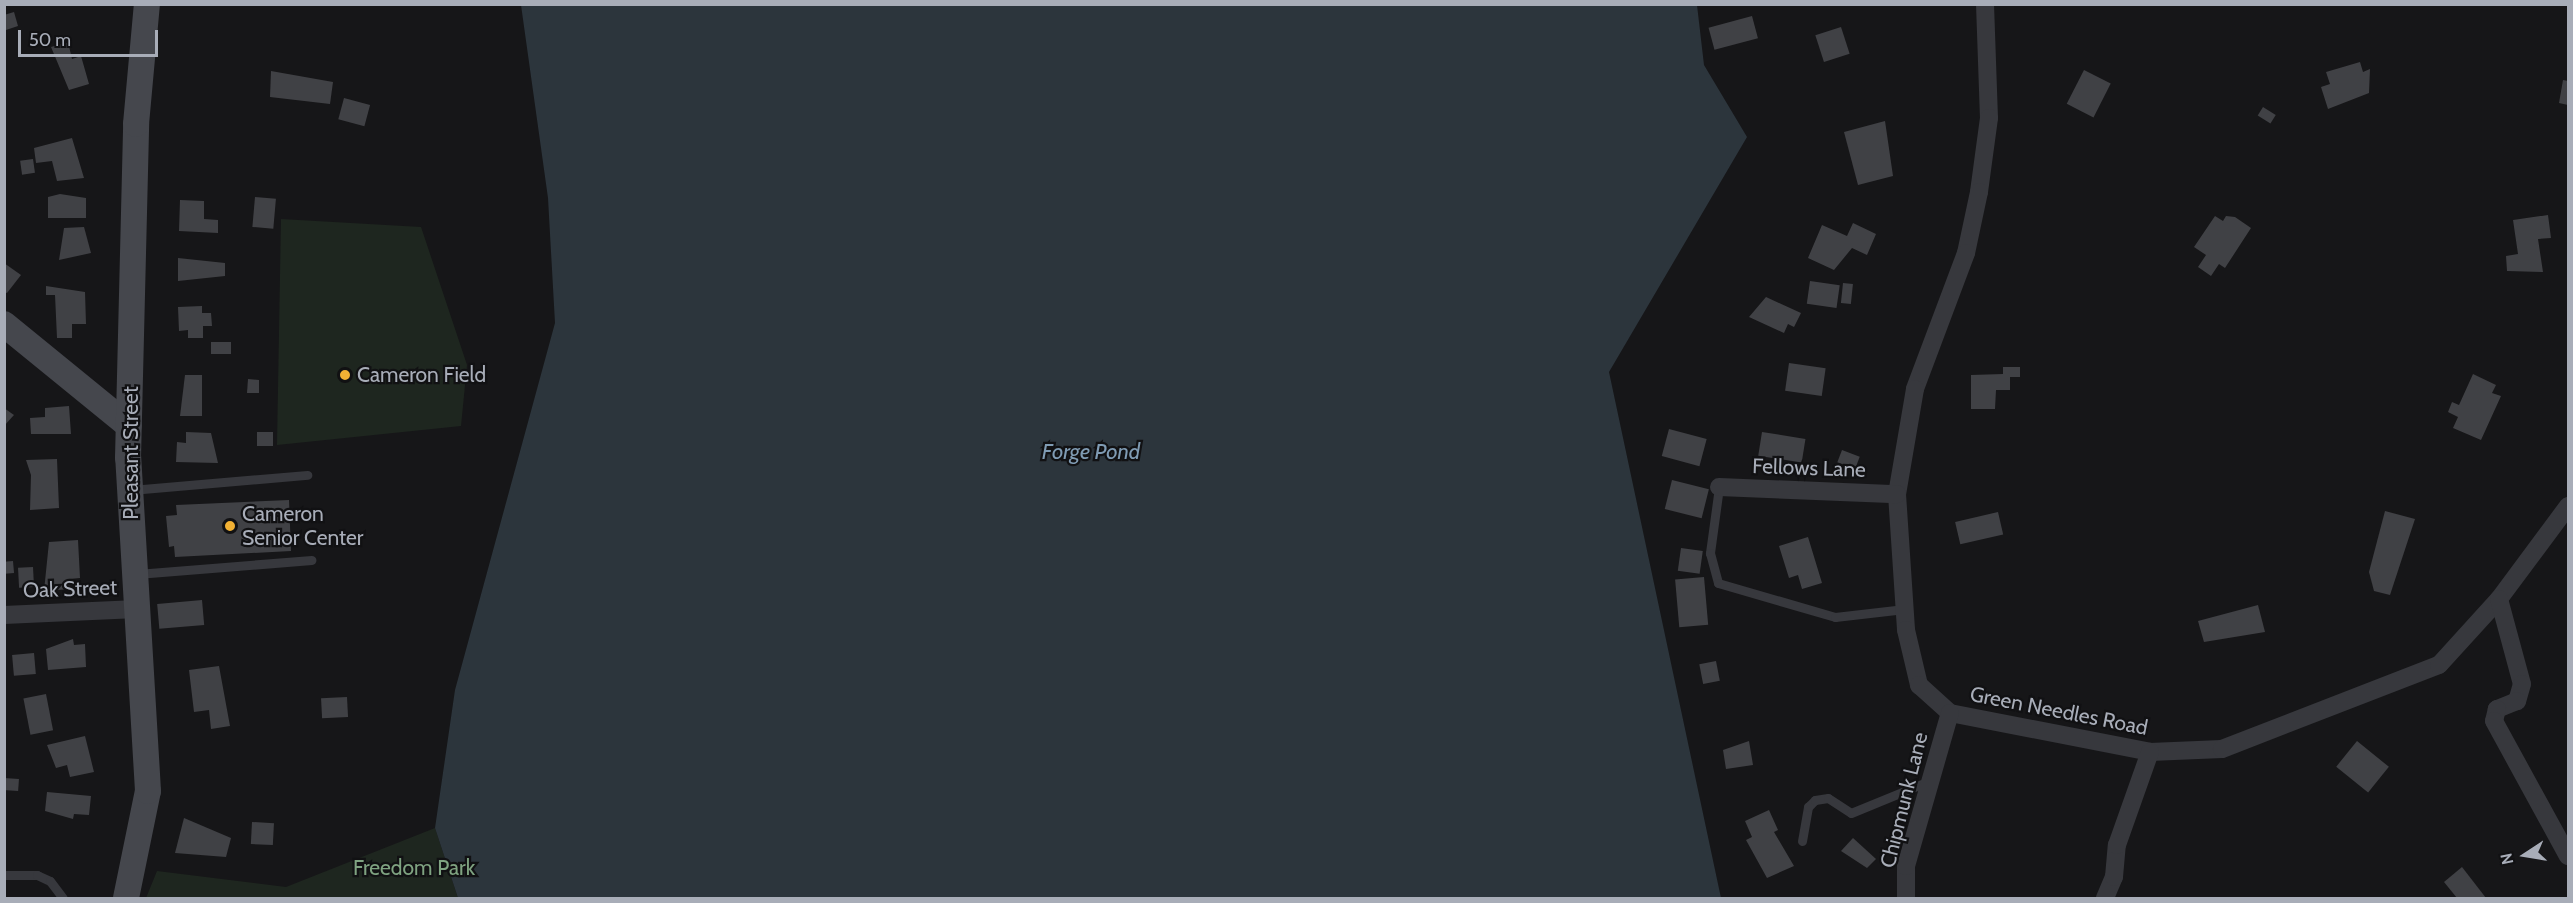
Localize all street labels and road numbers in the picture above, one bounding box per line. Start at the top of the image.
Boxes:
street label: Pleasant Street [118,386,144,520]
street label: Fellows Lane [1752,453,1866,483]
street label: Oak Street [23,575,117,603]
street label: Green Needles Road [1968,681,2150,741]
street label: Chipmunk Lane [1875,730,1933,870]

